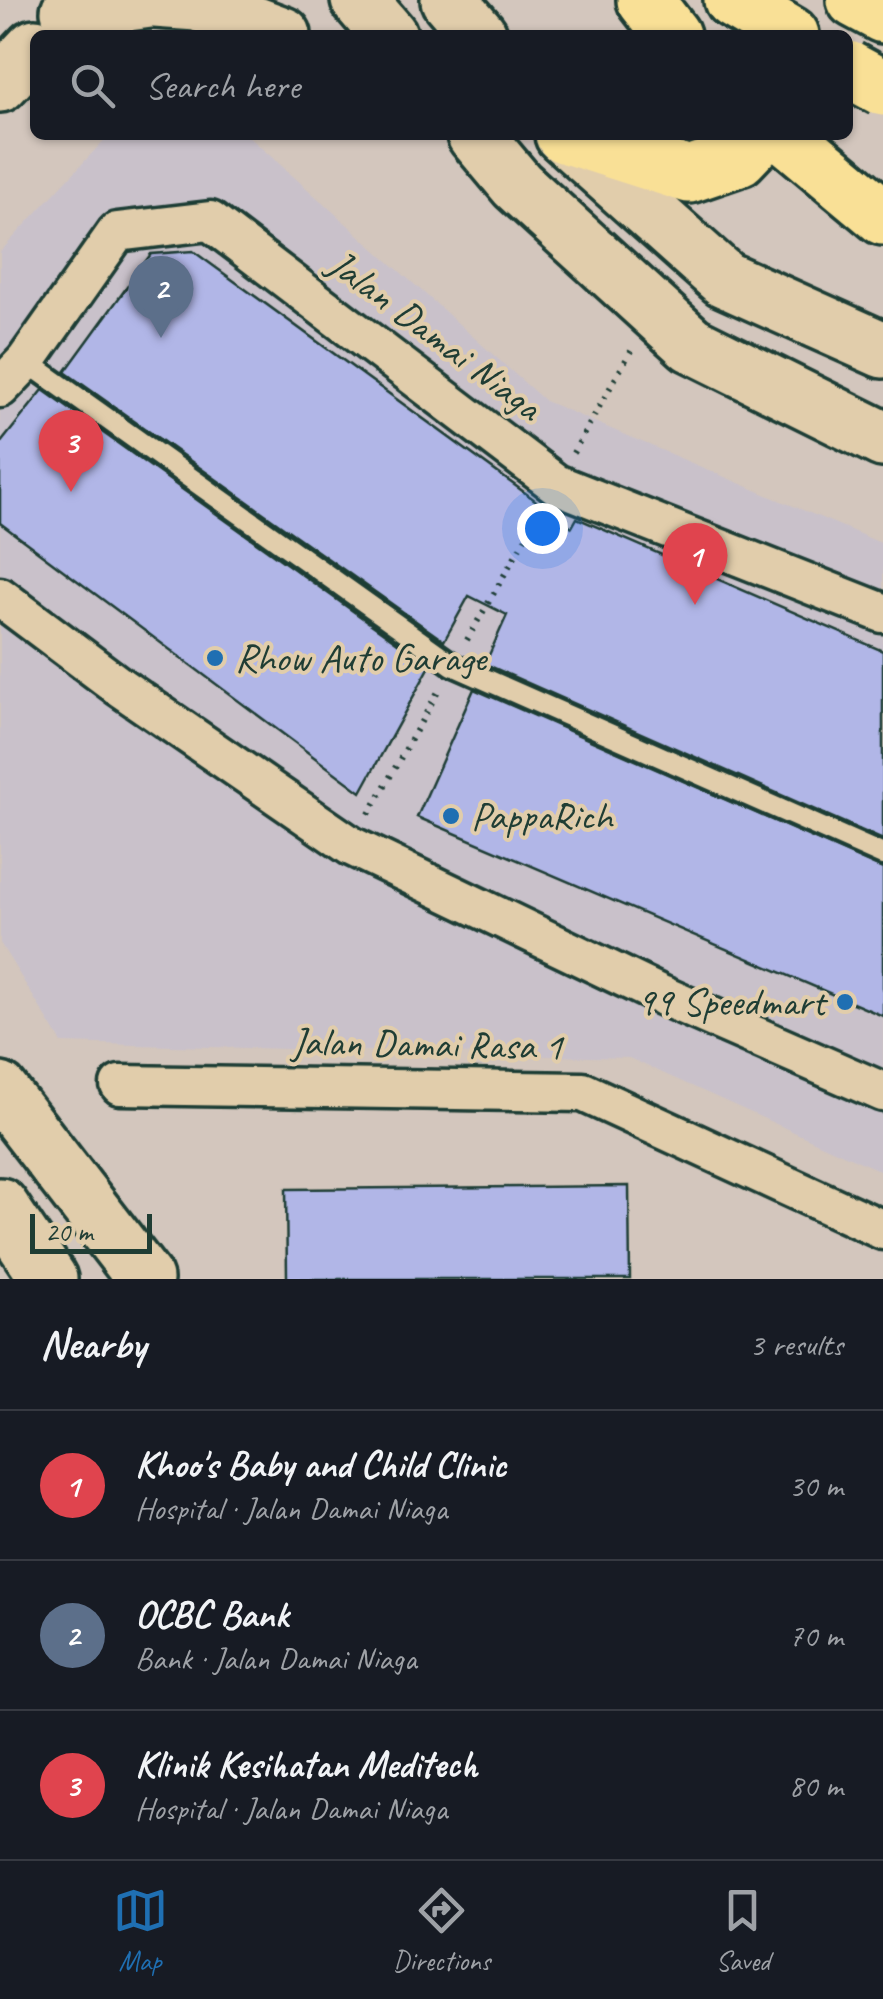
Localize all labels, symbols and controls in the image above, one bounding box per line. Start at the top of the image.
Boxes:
search box [30,30,853,140]
icon: search [65,58,120,113]
text: Search here [145,62,300,109]
street label: Jalan Damai Niaga [317,237,554,433]
pin: 2 [128,255,194,338]
pin: 3 [38,410,104,492]
your location [517,503,568,554]
pin: 1 [662,522,728,605]
place label: Rhow Auto Garage [235,633,489,683]
marker: Rhow Auto Garage [204,647,226,669]
place label: PappaRich [471,791,615,841]
marker: PappaRich [440,805,462,827]
place label: 99 Speedmart [637,977,829,1027]
marker: 99 Speedmart [834,991,856,1013]
street label: Jalan Damai Rasa 1 [289,1017,565,1071]
scale bar [30,1209,152,1254]
text: 20 m [45,1214,93,1249]
text: Nearby [40,1318,146,1371]
text: 3 results [749,1324,843,1365]
text: Khoo's Baby and Child Clinic [135,1441,506,1488]
text: 1 [65,1465,80,1506]
text: 30 m [789,1465,843,1506]
text: Hospital · Jalan Damai Niaga [135,1488,447,1529]
text: OCBC Bank [135,1591,288,1638]
text: 2 [65,1615,80,1656]
text: 70 m [789,1615,843,1656]
text: Bank · Jalan Damai Niaga [135,1638,417,1679]
text: Klinik Kesihatan Meditech [135,1741,477,1788]
text: 3 [65,1765,80,1806]
text: 80 m [789,1765,843,1806]
text: Hospital · Jalan Damai Niaga [135,1788,447,1829]
tab: Map [113,1883,168,1978]
tab: Directions [393,1883,490,1978]
tab: Saved [715,1883,770,1978]

